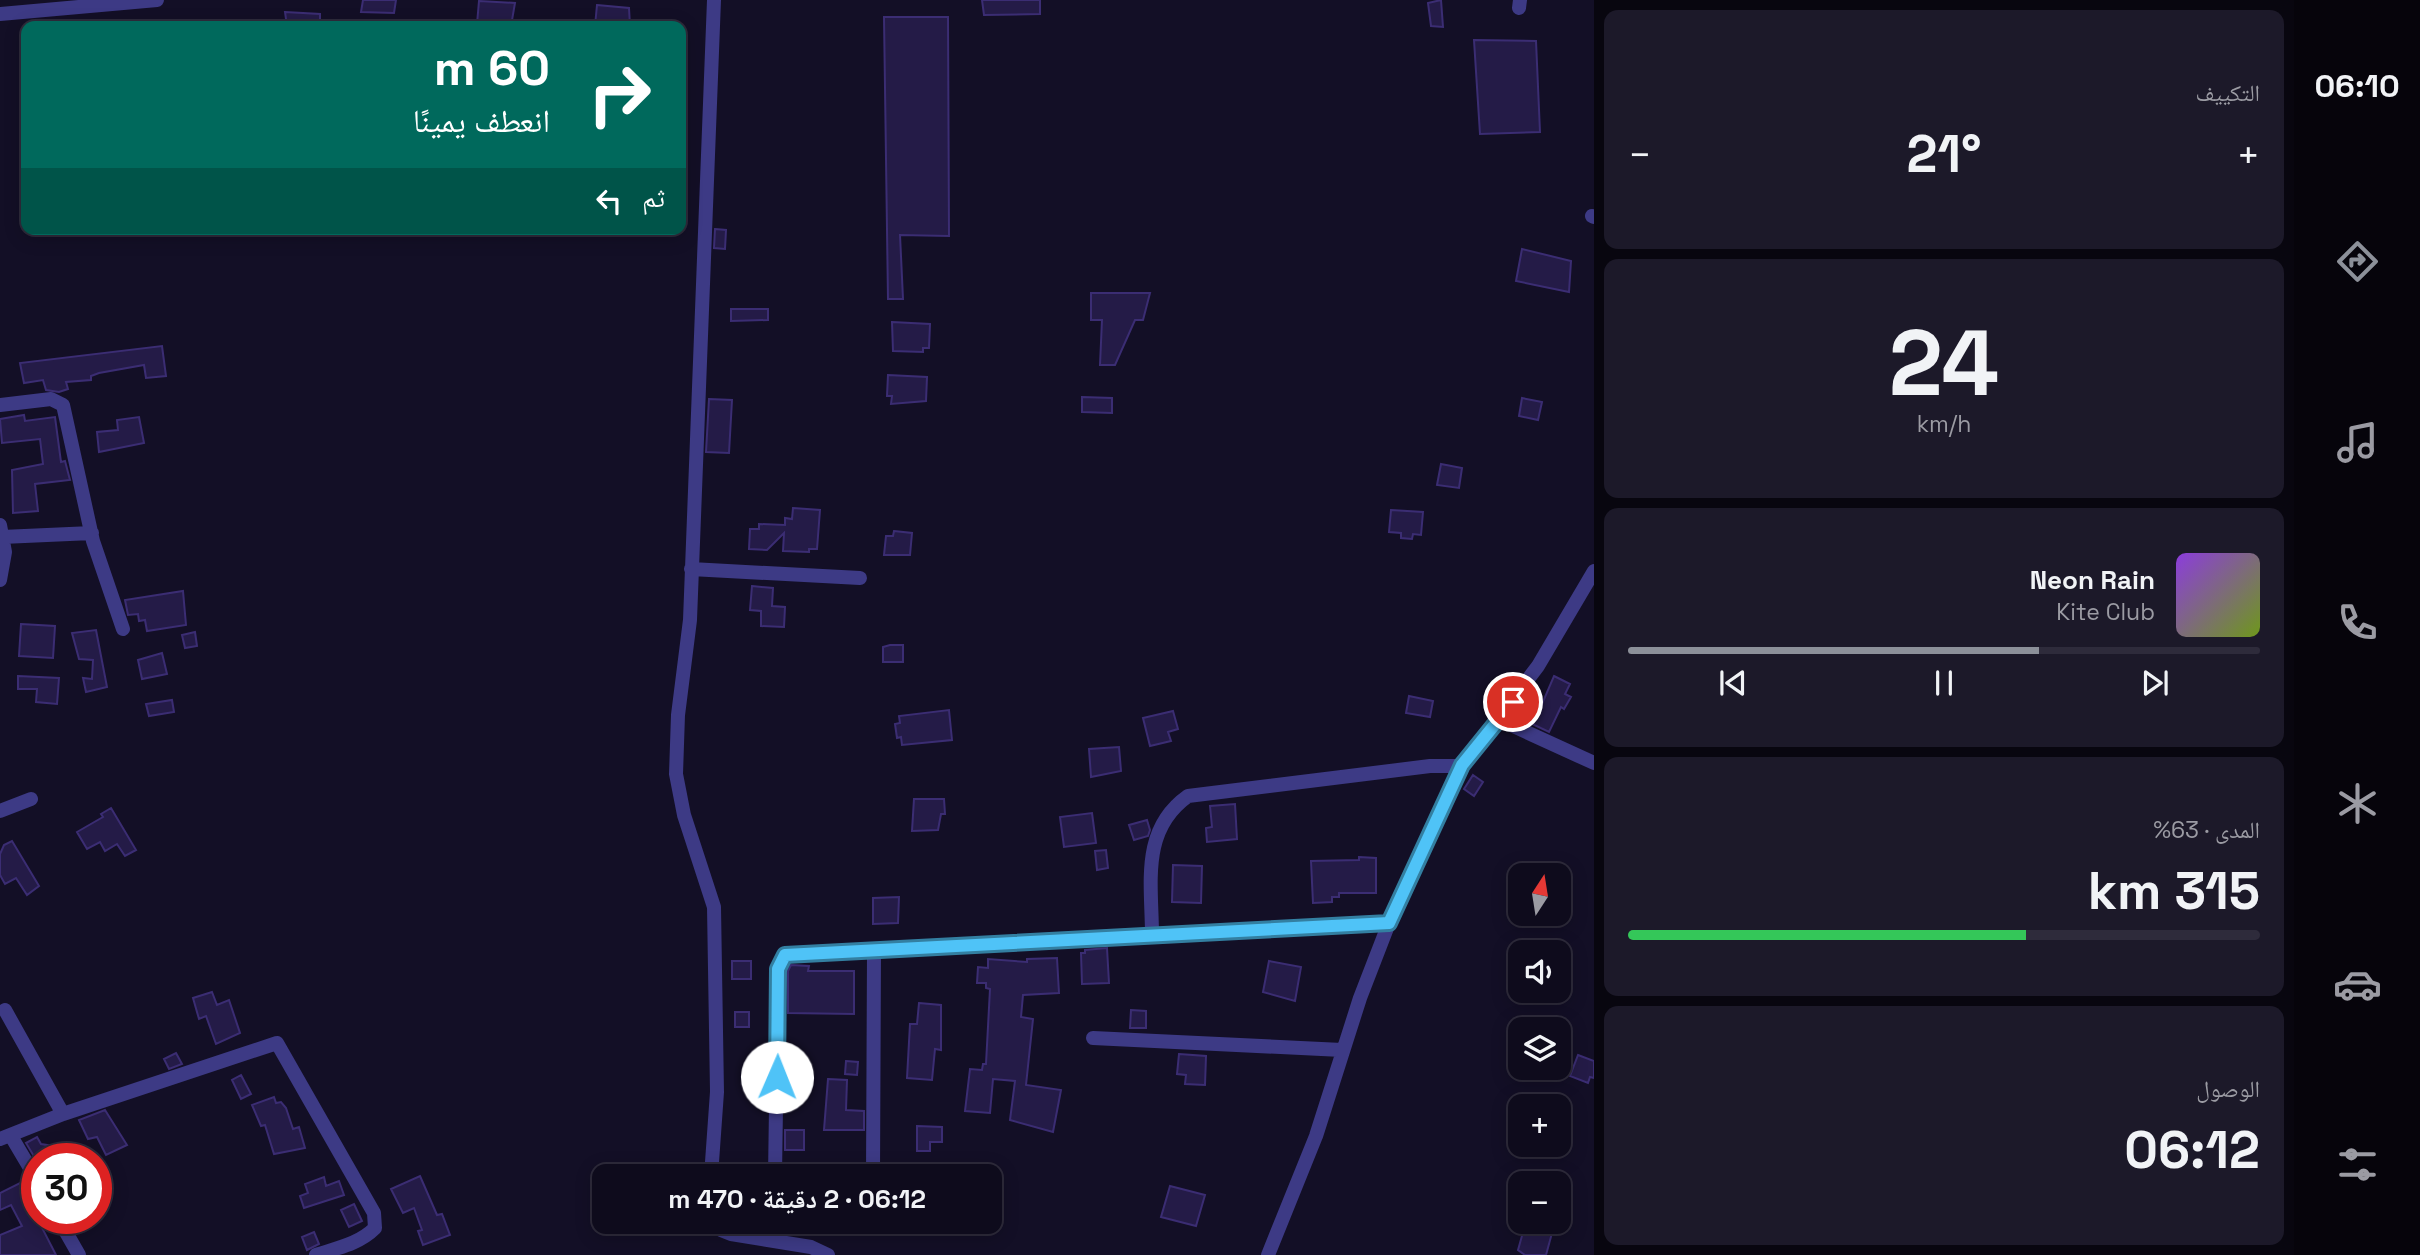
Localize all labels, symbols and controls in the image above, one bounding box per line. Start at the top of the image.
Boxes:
text: 60 m [434,37,550,99]
icon: right [574,49,665,140]
text: 06:10 [2314,66,2400,106]
text: التكييف [2195,78,2260,108]
text: انعطف يمينًا [413,101,550,141]
text: 21° [1907,121,1981,187]
text: − [1628,131,1652,179]
text: + [2236,131,2260,179]
text: ثم [642,181,665,215]
icon: left [590,182,628,220]
icon: directions [2333,237,2382,286]
text: 24 [1889,305,1999,422]
text: km/h [1917,409,1971,439]
icon: music [2333,418,2382,467]
text: Neon Rain [2030,563,2155,597]
text: Kite Club [2056,597,2155,627]
icon: phone [2333,598,2382,647]
icon: previous [1714,664,1752,702]
icon: pause [1925,664,1963,702]
icon: next [2136,664,2174,702]
pin [1483,672,1543,732]
icon: arrive [1494,683,1532,721]
icon: climate [2333,779,2382,828]
text: المدى · 63% [2153,815,2260,845]
text: 315 km [2088,858,2260,924]
north arrow [1508,863,1572,926]
map controls [1508,863,1571,1234]
button: sound [1508,940,1571,1003]
icon: car [2333,960,2382,1009]
button: layers [1508,1017,1571,1080]
position arrow [740,1040,814,1114]
text: الوصول [2196,1074,2260,1104]
button: + [1508,1094,1571,1157]
text: 06:12 [2124,1117,2260,1183]
icon: filters [2333,1140,2382,1189]
speed limit sign: 30 [21,1143,112,1234]
button: − [1508,1171,1571,1234]
text: 06:12 · 2 دقيقة · 470 m [668,1182,926,1216]

